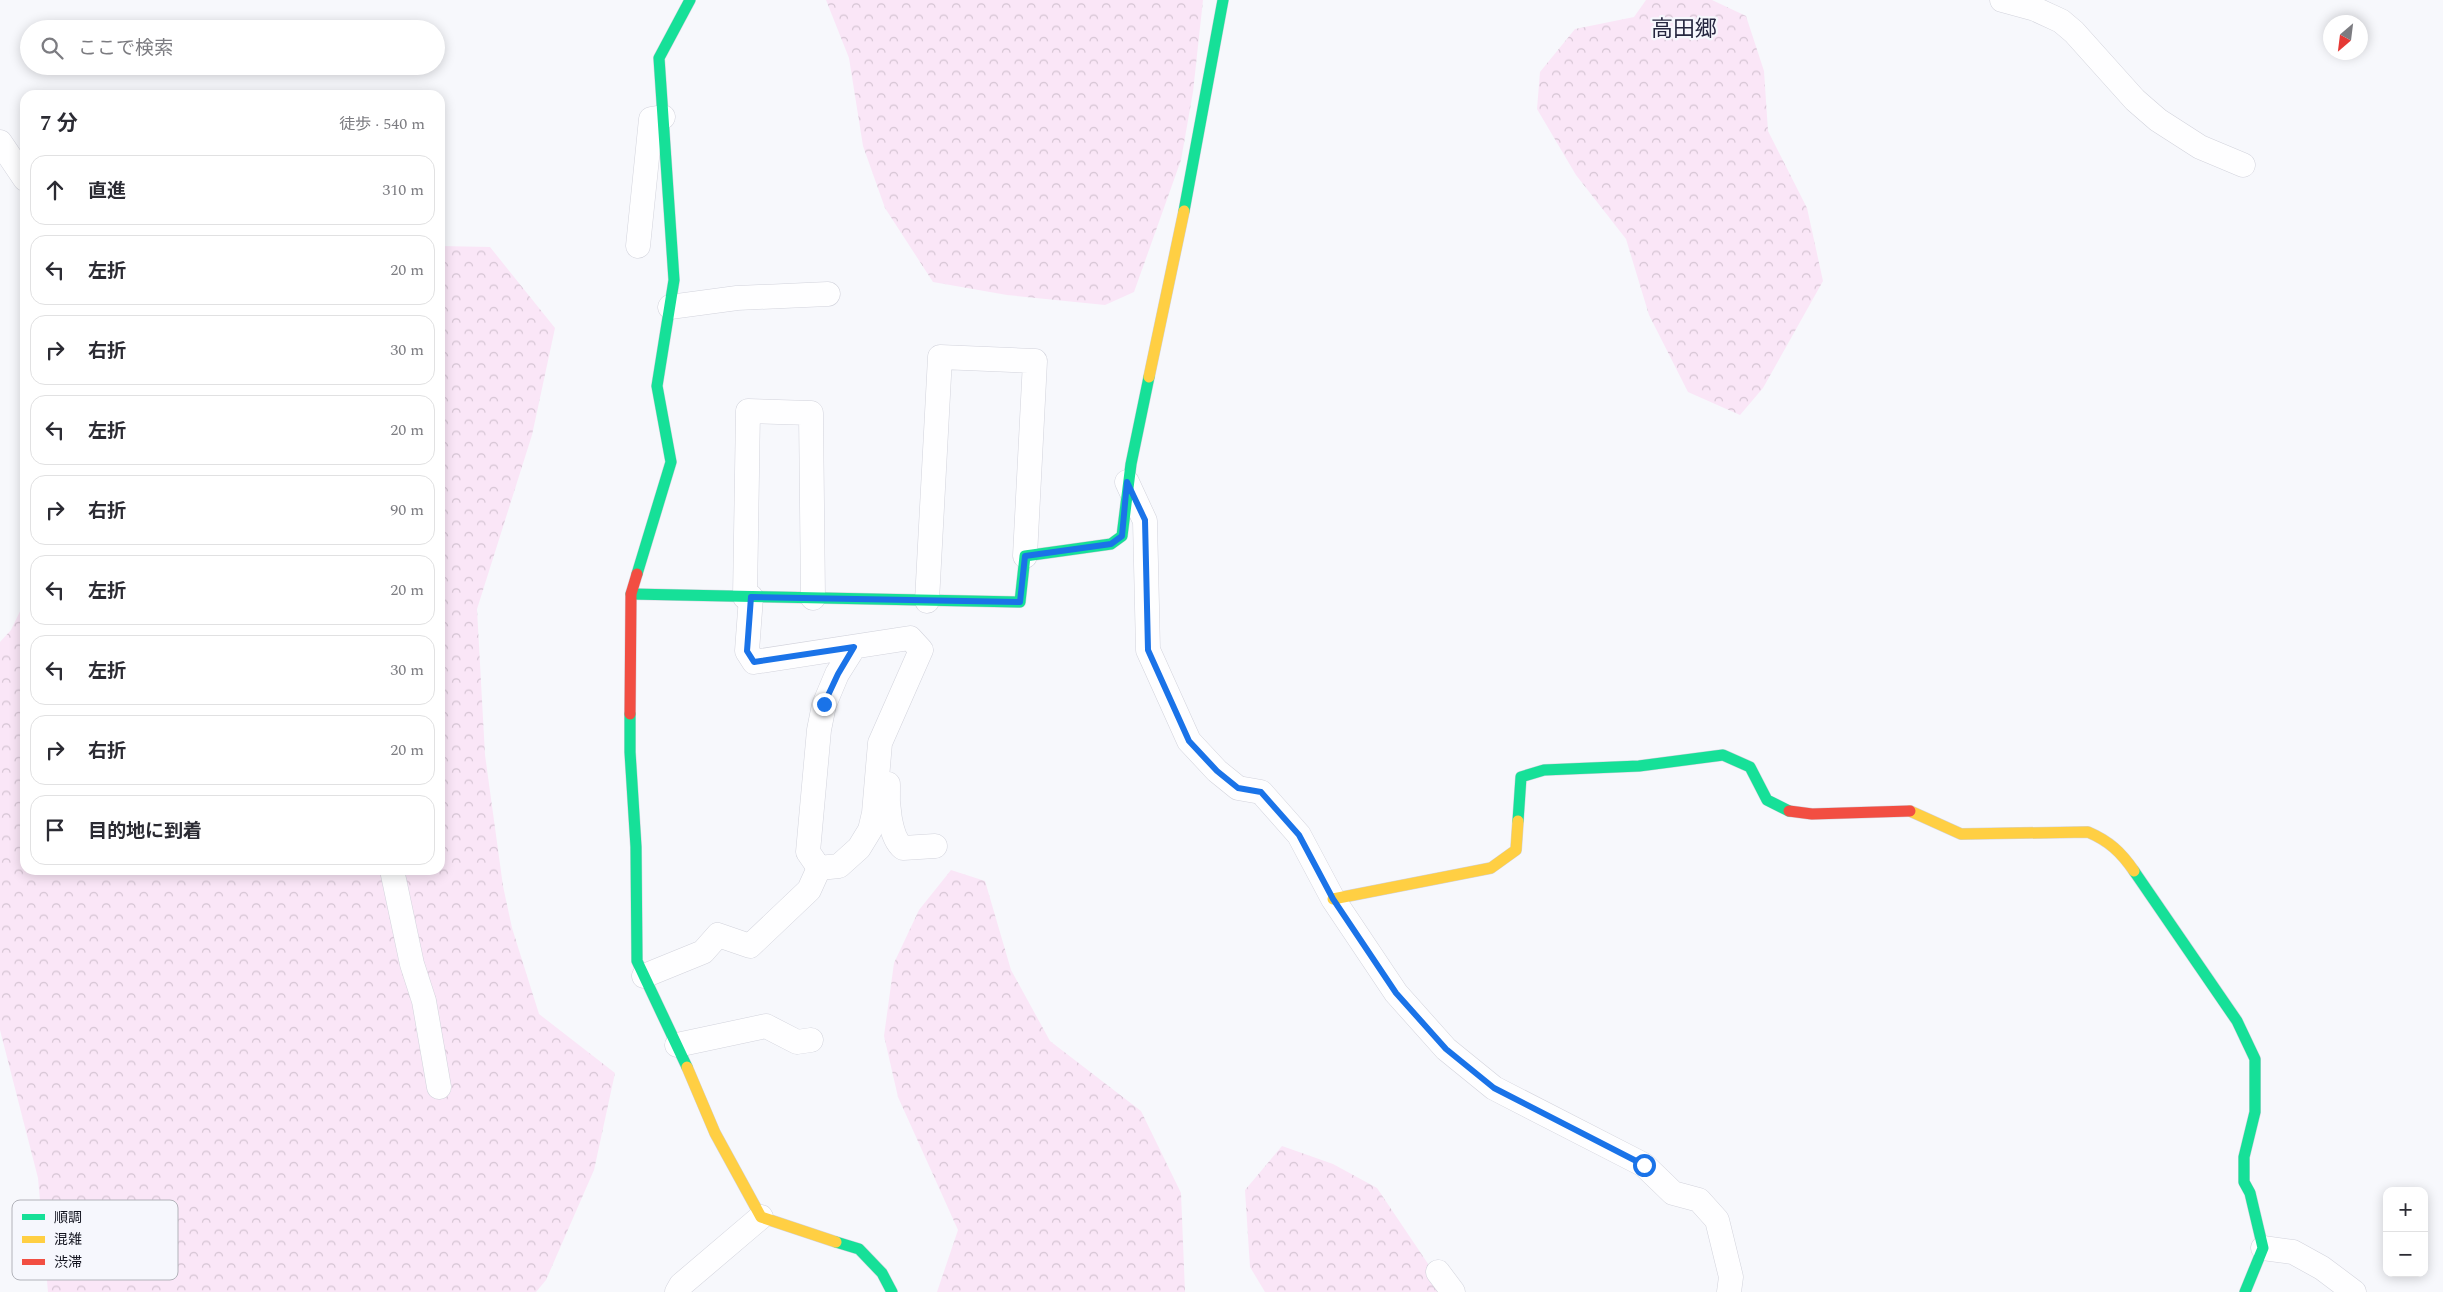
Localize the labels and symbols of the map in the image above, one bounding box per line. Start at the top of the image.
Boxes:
district label: 高田郷 [1651,13,1717,46]
north arrow [2323,15,2368,60]
route end [813,693,836,716]
route start [1633,1154,1656,1177]
legend [12,1200,178,1280]
text: 順調 [54,1207,82,1228]
text: 混雑 [54,1229,82,1250]
text: 渋滞 [54,1252,82,1273]

